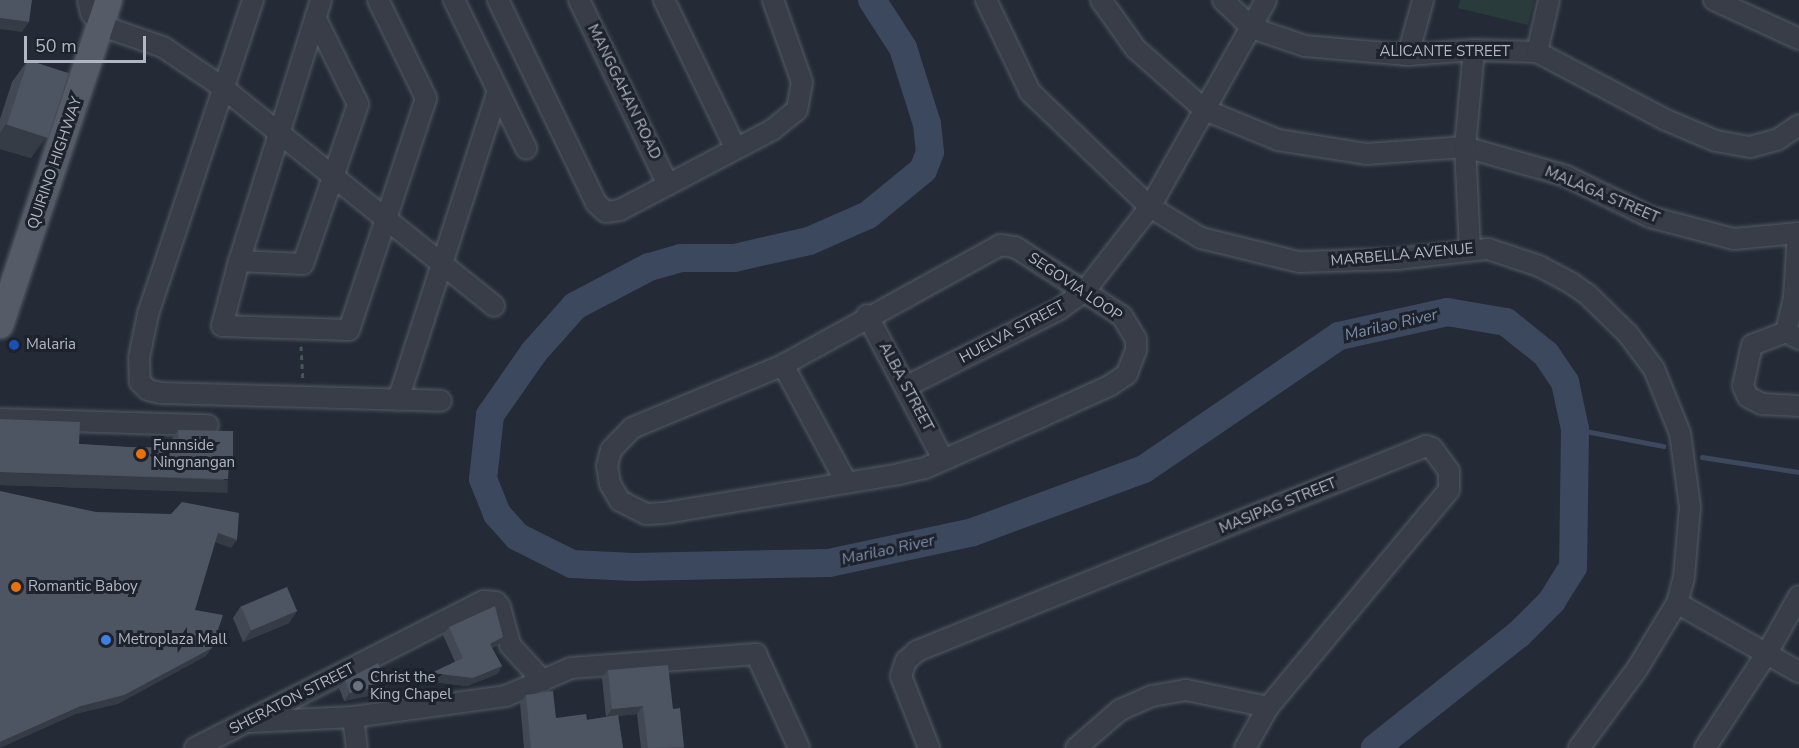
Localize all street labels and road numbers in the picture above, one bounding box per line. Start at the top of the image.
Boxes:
street label: MANGGAHAN ROAD [583,21,665,163]
street label: ALICANTE STREET [1380,43,1510,61]
street label: QUIRINO HIGHWAY [24,94,86,232]
street label: MALAGA STREET [1542,163,1662,227]
street label: MARBELLA AVENUE [1330,240,1474,270]
street label: SEGOVIA LOOP [1025,249,1125,325]
street label: HUELVA STREET [956,297,1068,367]
street label: ALBA STREET [875,339,937,435]
street label: MASIPAG STREET [1217,474,1339,538]
street label: SHERATON STREET [226,660,358,738]

